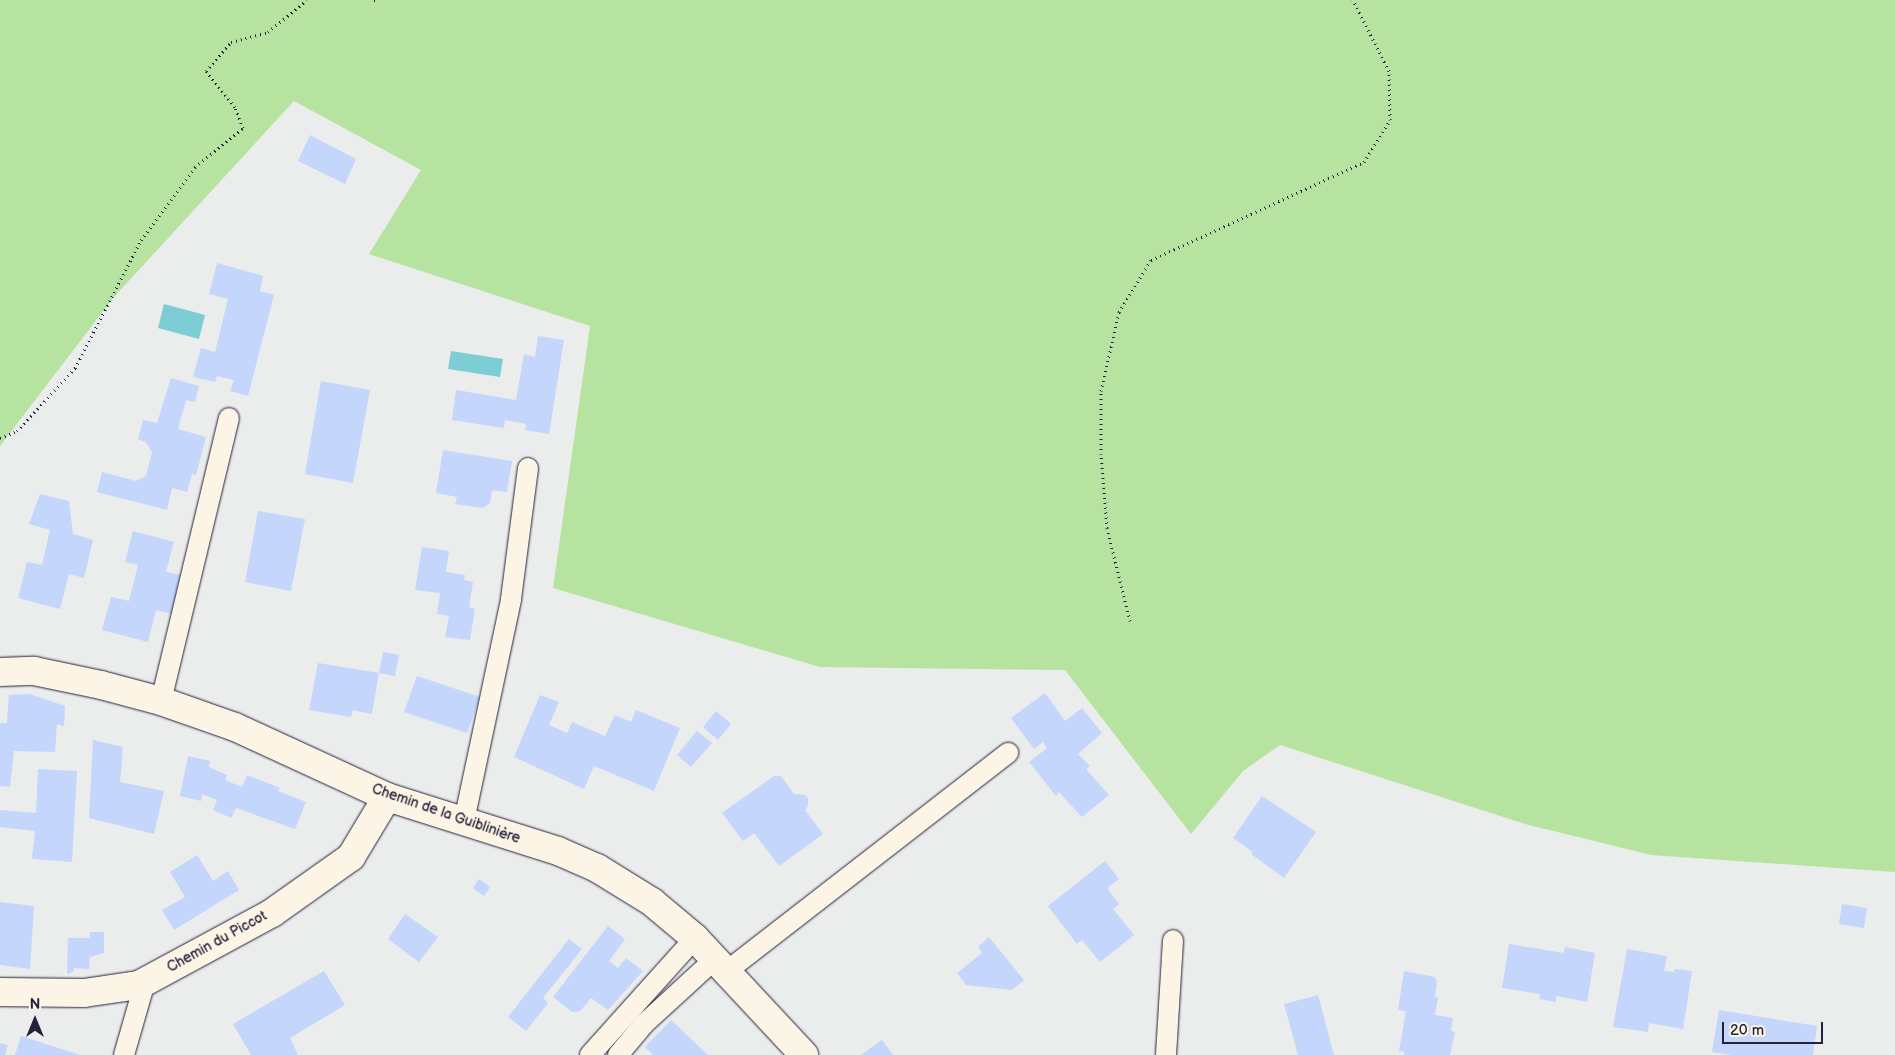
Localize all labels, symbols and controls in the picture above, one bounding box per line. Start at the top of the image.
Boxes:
street label: Chemin de la Guiblinière [370,781,522,847]
street label: Chemin du Piccot [164,908,270,976]
north arrow [10,995,60,1045]
text: N [30,996,40,1013]
scale bar [1725,1012,1826,1044]
text: 20 m [1730,1021,1764,1040]

